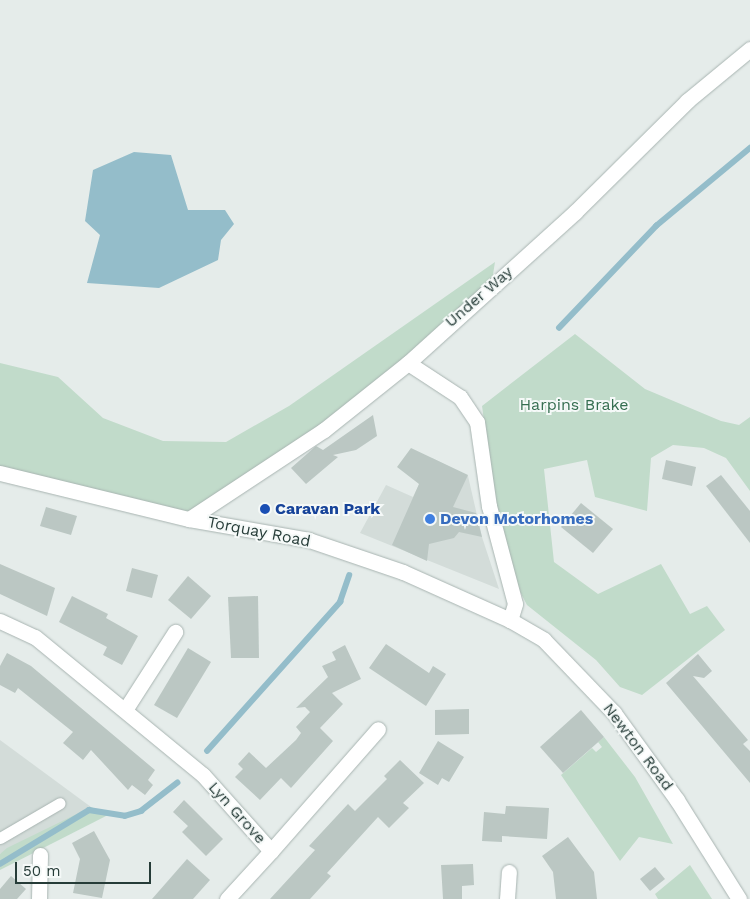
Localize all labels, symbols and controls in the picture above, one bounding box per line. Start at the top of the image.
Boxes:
street label: Under Way [441,262,517,332]
park label: Harpins Brake [519,395,629,415]
place label: Caravan Park [275,499,380,519]
marker: Caravan Park [259,503,271,515]
place label: Devon Motorhomes [440,509,593,529]
street label: Torquay Road [206,513,312,551]
marker: Devon Motorhomes [424,513,436,525]
street label: Newton Road [599,699,677,795]
street label: Lyn Grove [204,778,270,848]
scale bar [18,852,154,884]
text: 50 m [23,862,60,880]

